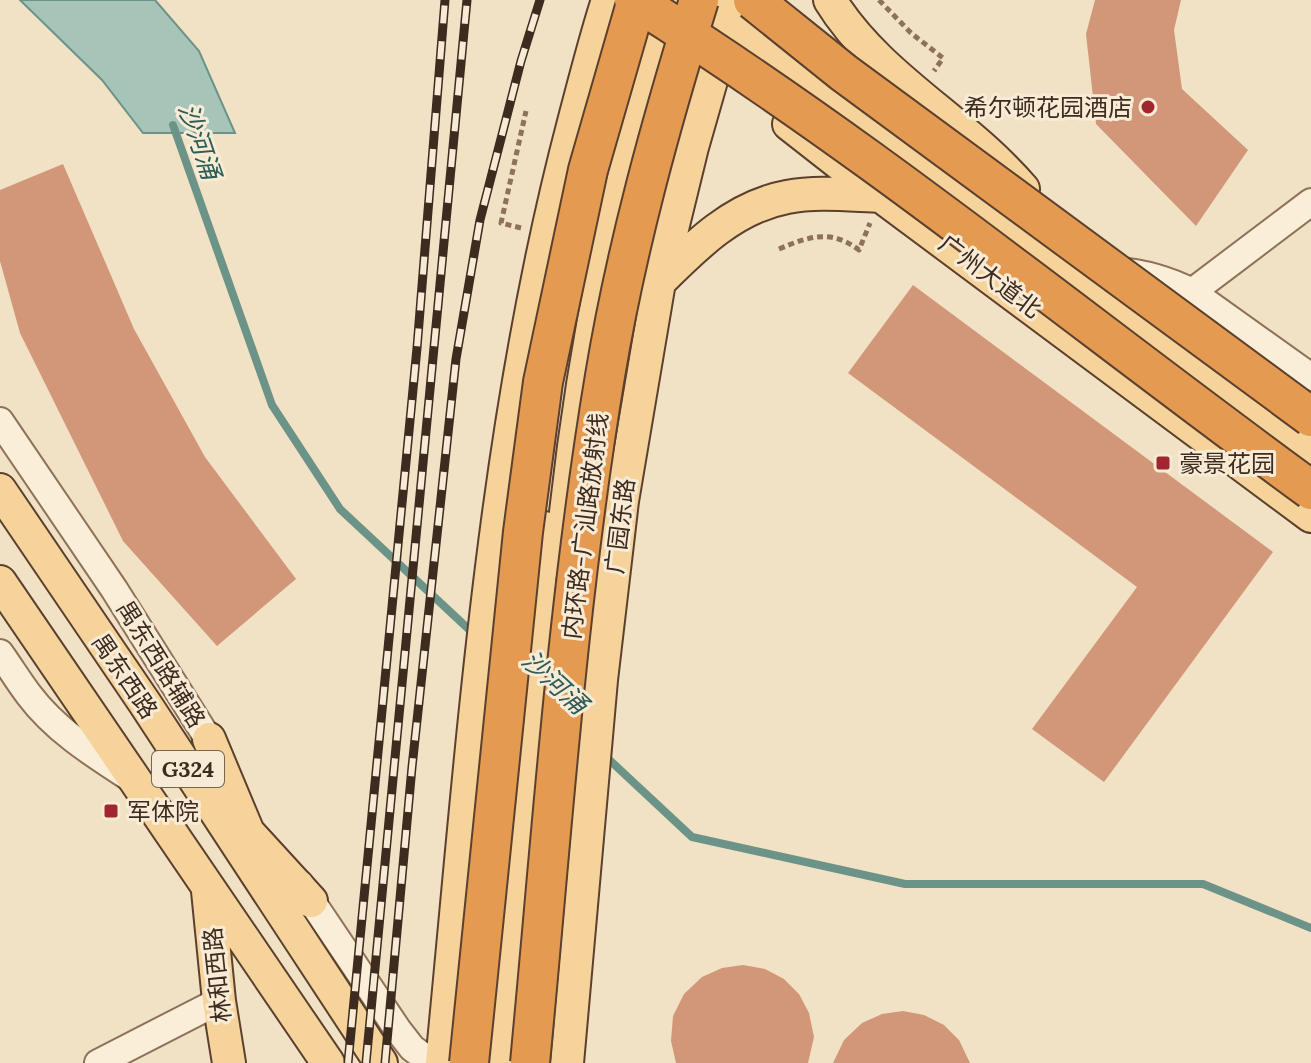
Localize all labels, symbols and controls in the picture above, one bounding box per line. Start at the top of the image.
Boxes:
place label: 希尔顿花园酒店 [964,92,1132,123]
marker: 希尔顿花园酒店 [1139,98,1157,116]
water label: 沙河涌 [172,99,229,186]
street label: 广州大道北 [933,228,1047,324]
street label: 内环路-广汕路放射线 [556,411,614,641]
place label: 豪景花园 [1179,448,1275,479]
marker: 豪景花园 [1154,454,1172,472]
street label: 广园东路 [599,476,641,576]
street label: 禺东西路辅路 [111,595,211,733]
street label: 禺东西路 [86,628,164,724]
water label: 沙河涌 [515,643,597,723]
road number: G324 [152,751,224,787]
place label: 军体院 [127,796,199,827]
marker: 军体院 [102,802,120,820]
street label: 林和西路 [197,926,237,1024]

